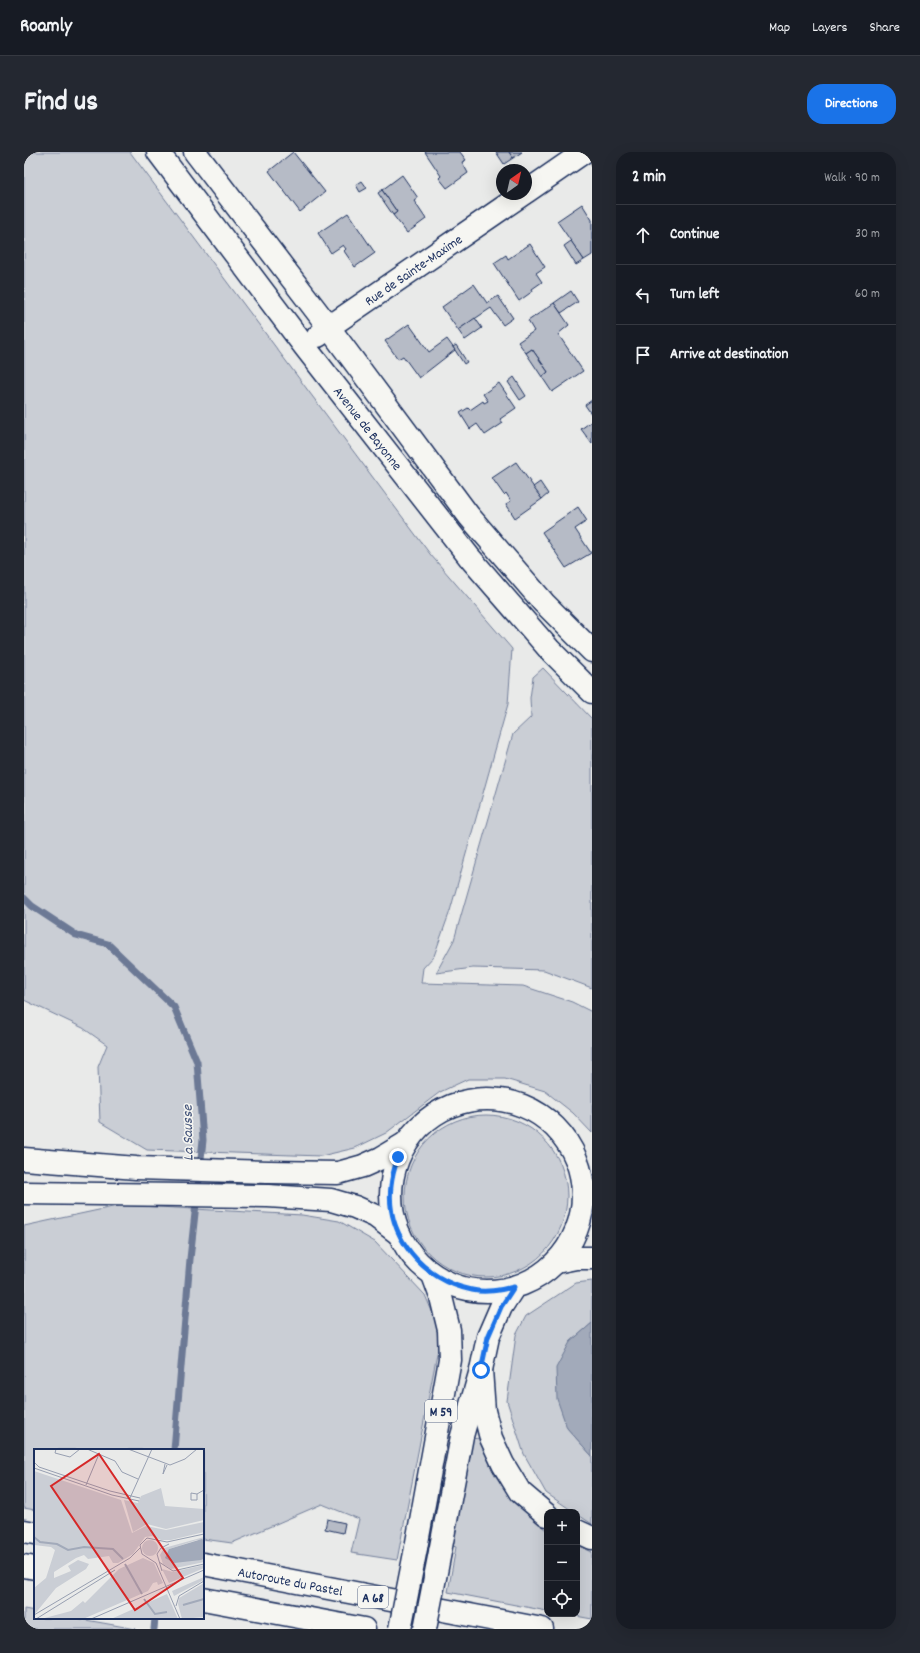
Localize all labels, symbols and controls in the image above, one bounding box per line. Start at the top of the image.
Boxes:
text: Roamly [20,14,72,41]
text: Map [769,18,790,38]
text: Layers [812,18,847,38]
text: Share [869,18,900,38]
text: Find us [24,84,98,124]
button: Directions [807,84,896,124]
north arrow [496,164,532,200]
text: 2 min [632,166,666,190]
text: Walk · 90 m [824,169,880,188]
icon: ahead [632,224,654,246]
text: Continue [670,224,719,246]
text: 30 m [855,225,880,244]
street label: Rue de Sainte-Maxime [361,230,467,312]
icon: left [632,284,654,306]
text: Turn left [670,284,719,306]
text: 60 m [855,285,880,304]
icon: arrive [632,344,654,366]
text: Arrive at destination [670,344,788,366]
street label: Avenue de Bayonne [328,383,406,475]
water label: La Sausse [177,1103,200,1161]
route end [389,1148,407,1166]
route start [472,1361,490,1379]
road number: M 59 [425,1400,457,1422]
inset map [34,1449,204,1619]
map controls [544,1509,580,1617]
button: + [544,1509,580,1545]
button: − [544,1545,580,1581]
street label: Autoroute du Pastel [236,1563,345,1603]
button: locate [544,1581,580,1617]
road number: A 68 [358,1586,388,1608]

